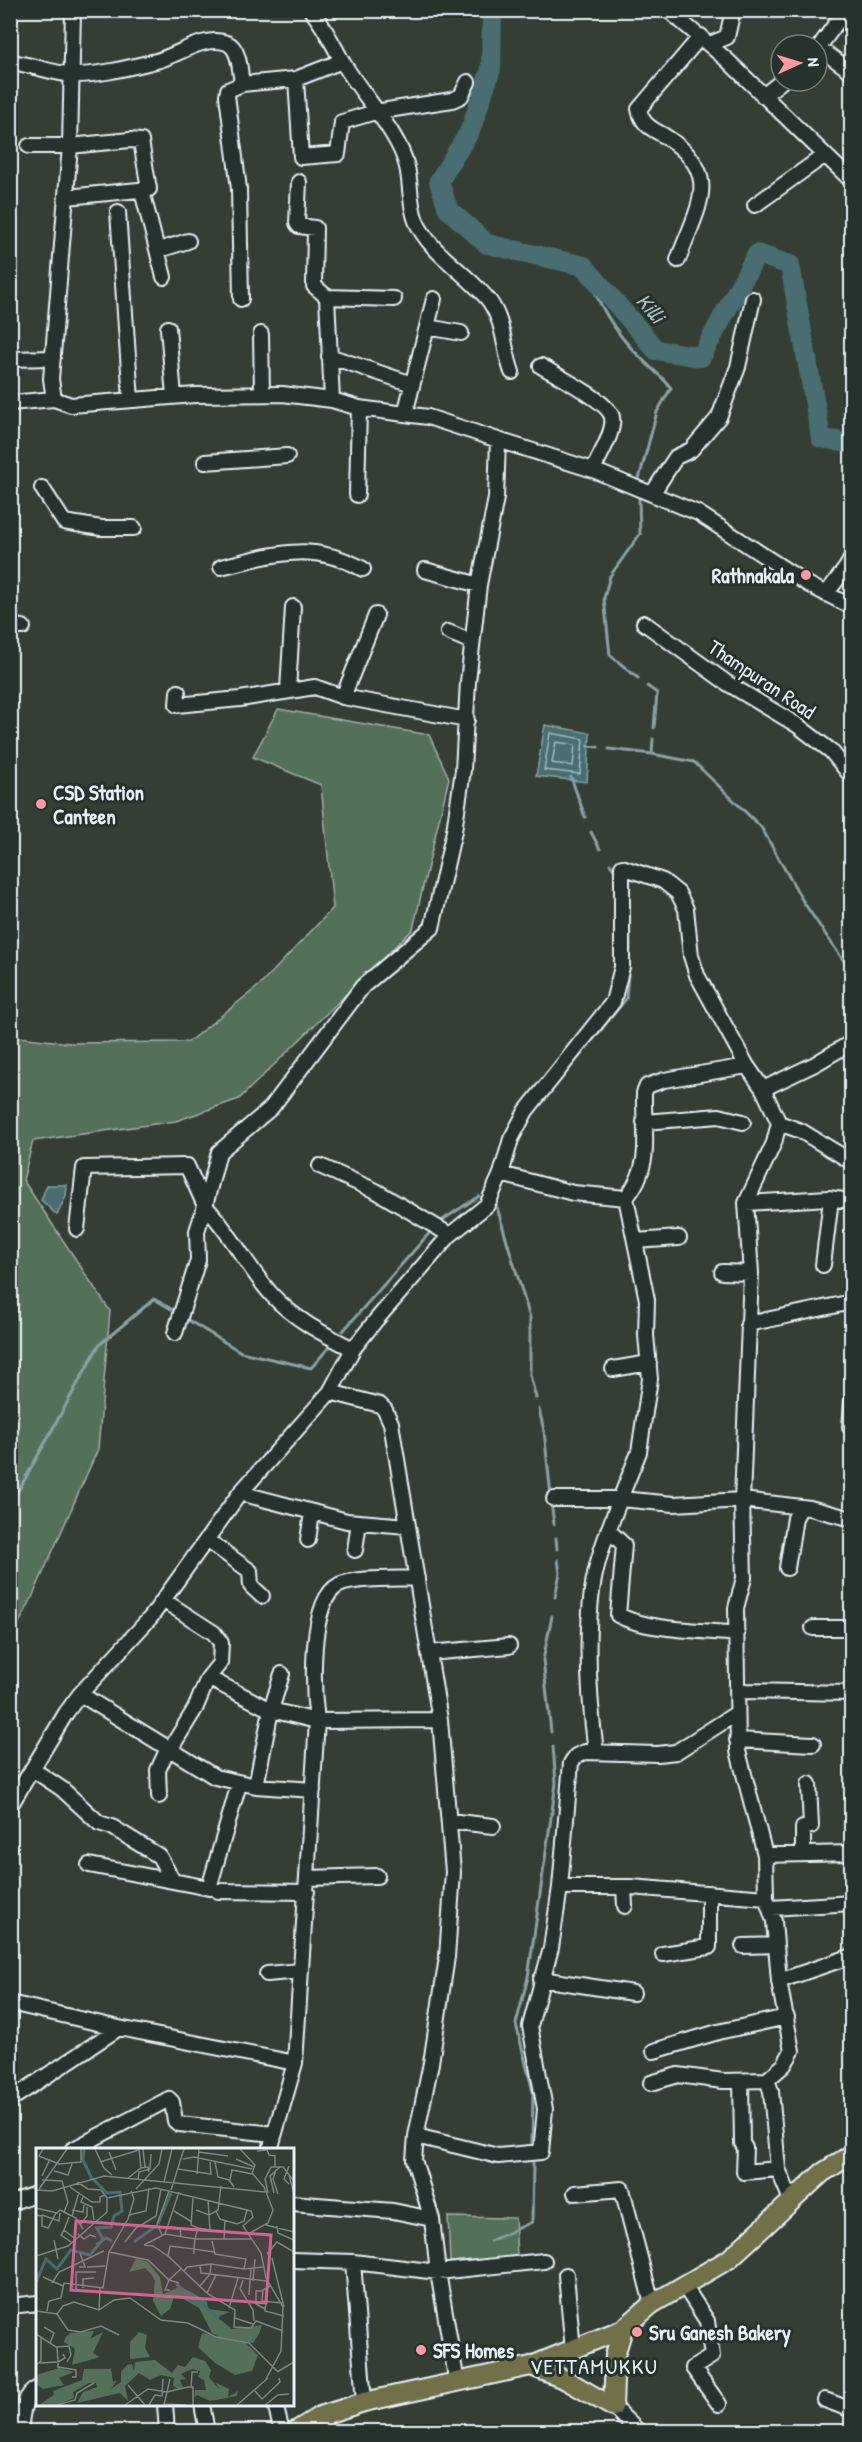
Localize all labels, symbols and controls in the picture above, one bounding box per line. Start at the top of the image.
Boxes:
north arrow [769,33,829,93]
text: N [803,57,825,67]
water label: Killi [630,287,674,331]
place label: Rathnakala [712,561,795,590]
marker: Rathnakala [799,568,813,582]
street label: Thampuran Road [703,632,821,726]
place label: CSD Station Canteen [53,778,144,831]
marker: CSD Station Canteen [34,797,48,811]
inset map [36,2148,294,2406]
place label: Sru Ganesh Bakery [649,2318,791,2348]
marker: Sru Ganesh Bakery [630,2325,644,2339]
place label: SFS Homes [433,2336,514,2365]
marker: SFS Homes [414,2343,428,2357]
district label: VETTAMUKKU [530,2351,658,2381]

